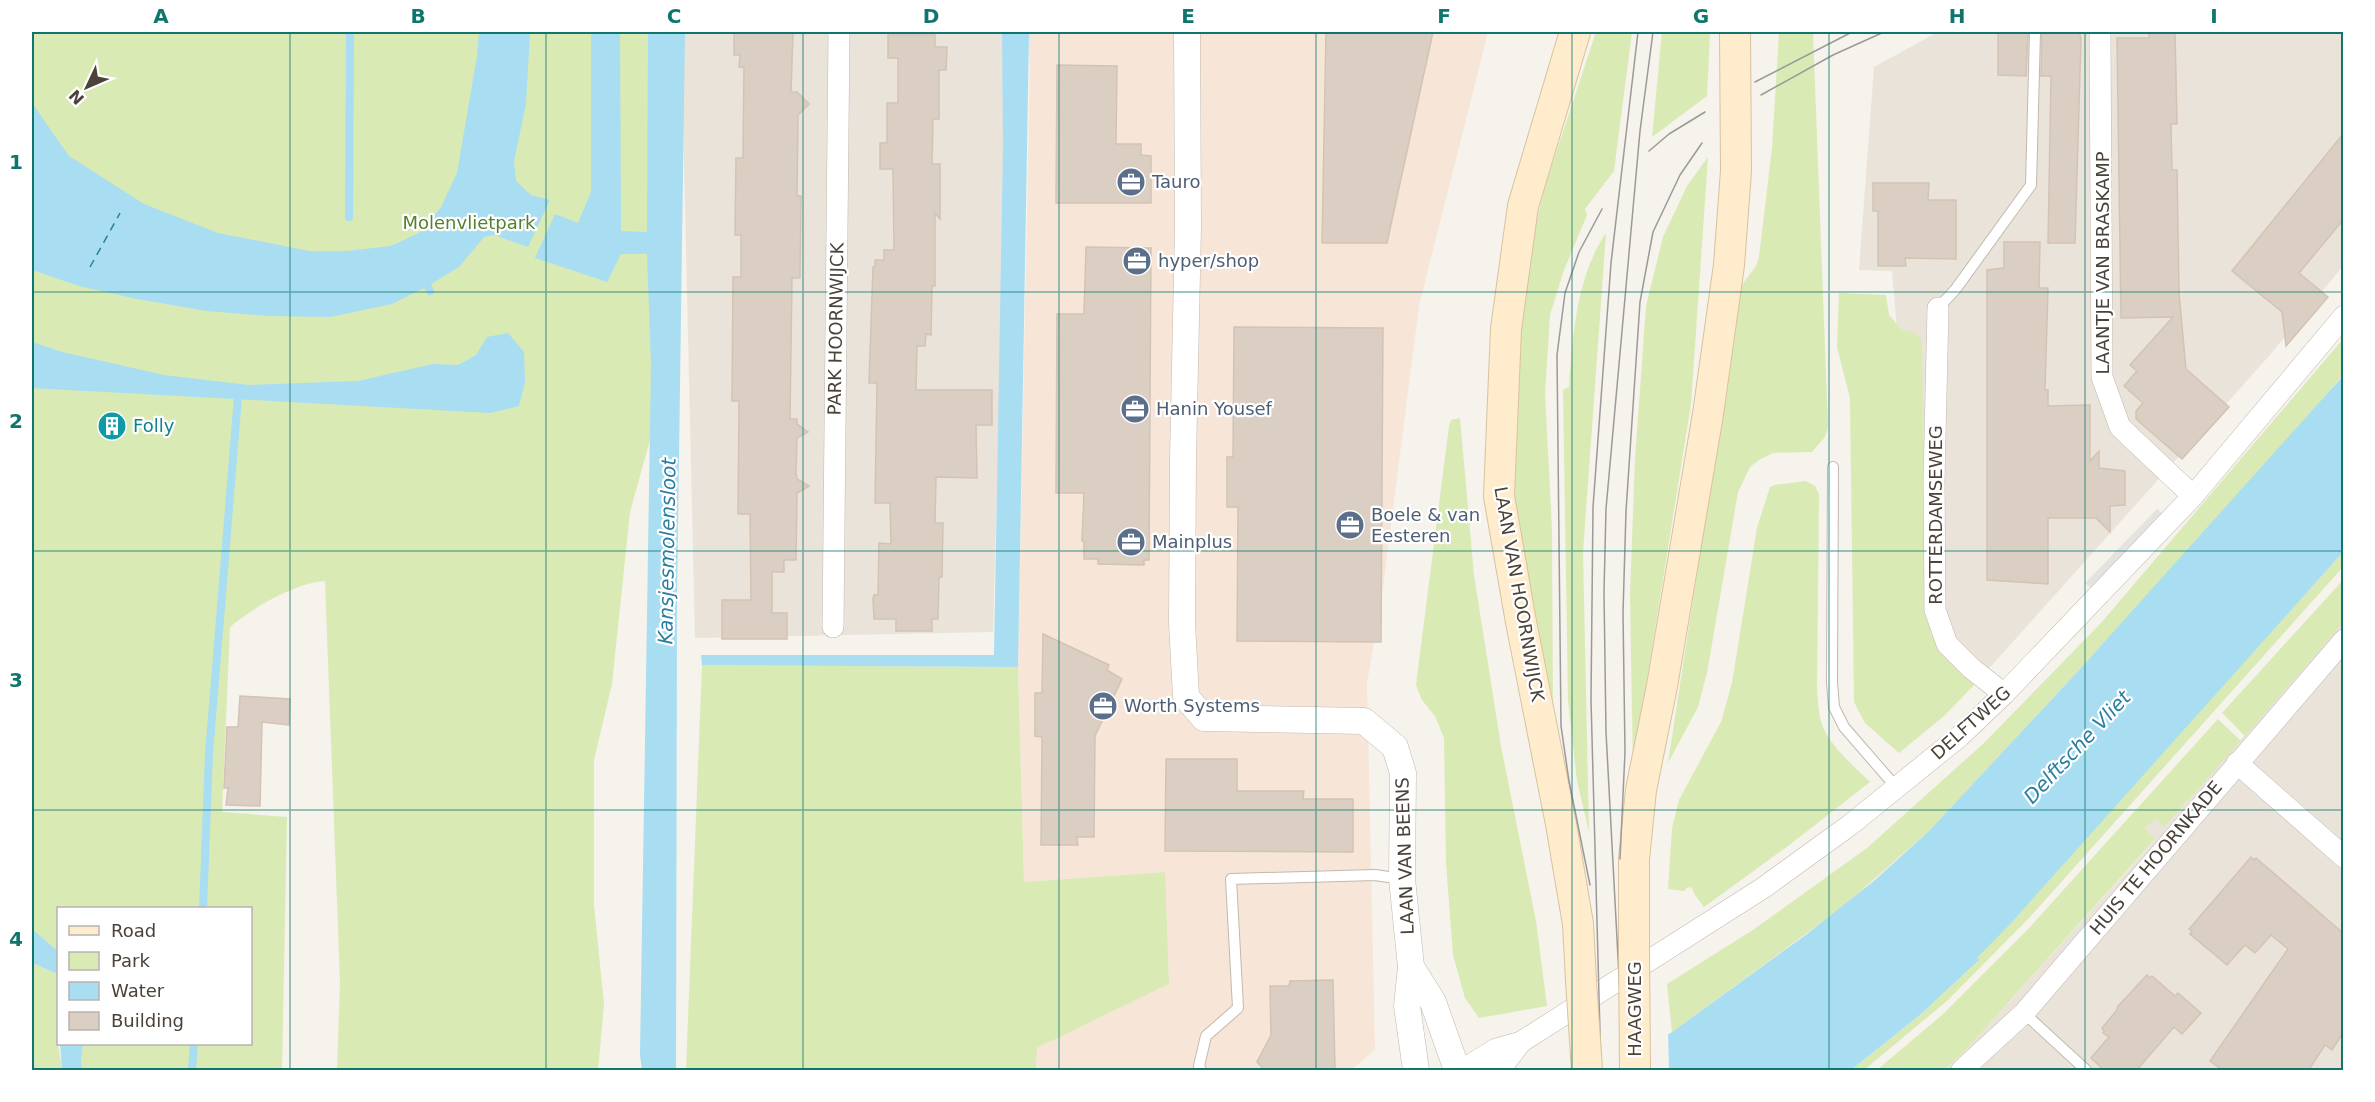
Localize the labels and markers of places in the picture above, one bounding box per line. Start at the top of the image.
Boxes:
office icon: Tauro [1115,166,1147,198]
place label: Tauro [1151,171,1200,192]
office icon: hyper/shop [1121,245,1153,277]
place label: hyper/shop [1158,250,1259,271]
office icon: Hanin Yousef [1119,393,1151,425]
place label: Hanin Yousef [1156,398,1273,419]
building icon: Folly [96,410,128,442]
place label: Folly [133,415,175,436]
place label: Boele & van Eesteren [1371,504,1480,546]
office icon: Boele & van Eesteren [1334,509,1366,541]
office icon: Mainplus [1115,526,1147,558]
place label: Mainplus [1152,531,1232,552]
office icon: Worth Systems [1087,690,1119,722]
place label: Worth Systems [1124,695,1260,716]

